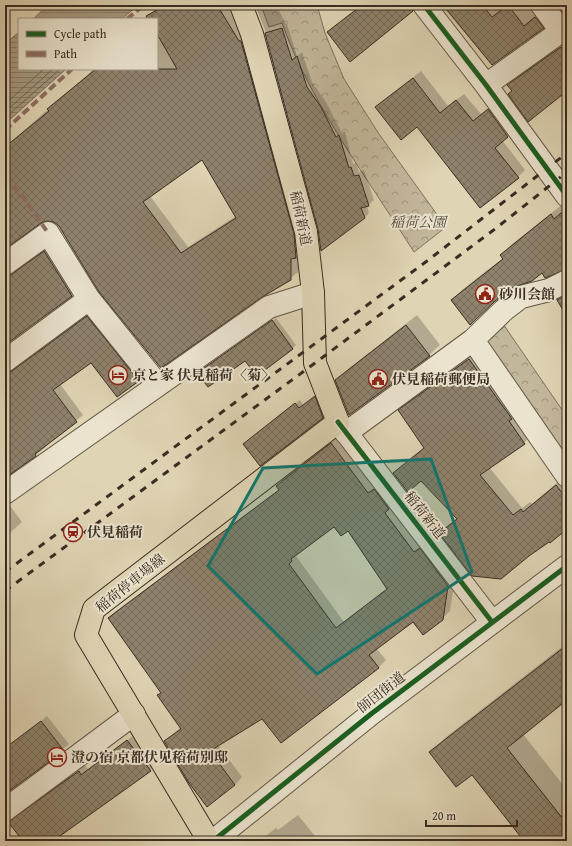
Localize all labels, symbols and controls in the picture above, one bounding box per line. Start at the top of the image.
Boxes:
legend [18,18,158,70]
text: Cycle path [54,25,107,42]
text: Path [54,45,77,62]
street label: 稲荷新道 [285,189,317,247]
park label: 稲荷公園 [390,212,448,232]
public building icon: 砂川会館 [474,283,496,305]
place label: 砂川会館 [499,284,555,304]
hotel icon: 京と家 伏見稲荷〈菊〉 [107,364,129,386]
place label: 京と家 伏見稲荷〈菊〉 [132,365,275,385]
public building icon: 伏見稲荷郵便局 [367,368,389,390]
place label: 伏見稲荷郵便局 [392,369,490,389]
street label: 稲荷新道 [400,487,450,543]
station icon: 伏見稲荷 [62,521,84,543]
place label: 伏見稲荷 [87,522,143,542]
street label: 稲荷停車場線 [91,549,169,617]
street label: 師団街道 [353,667,409,717]
hotel icon: 澄の宿 京都伏见稻荷别邸 [46,746,68,768]
place label: 澄の宿 京都伏见稻荷别邸 [71,747,228,767]
scale bar [426,802,517,828]
text: 20 m [432,807,456,824]

